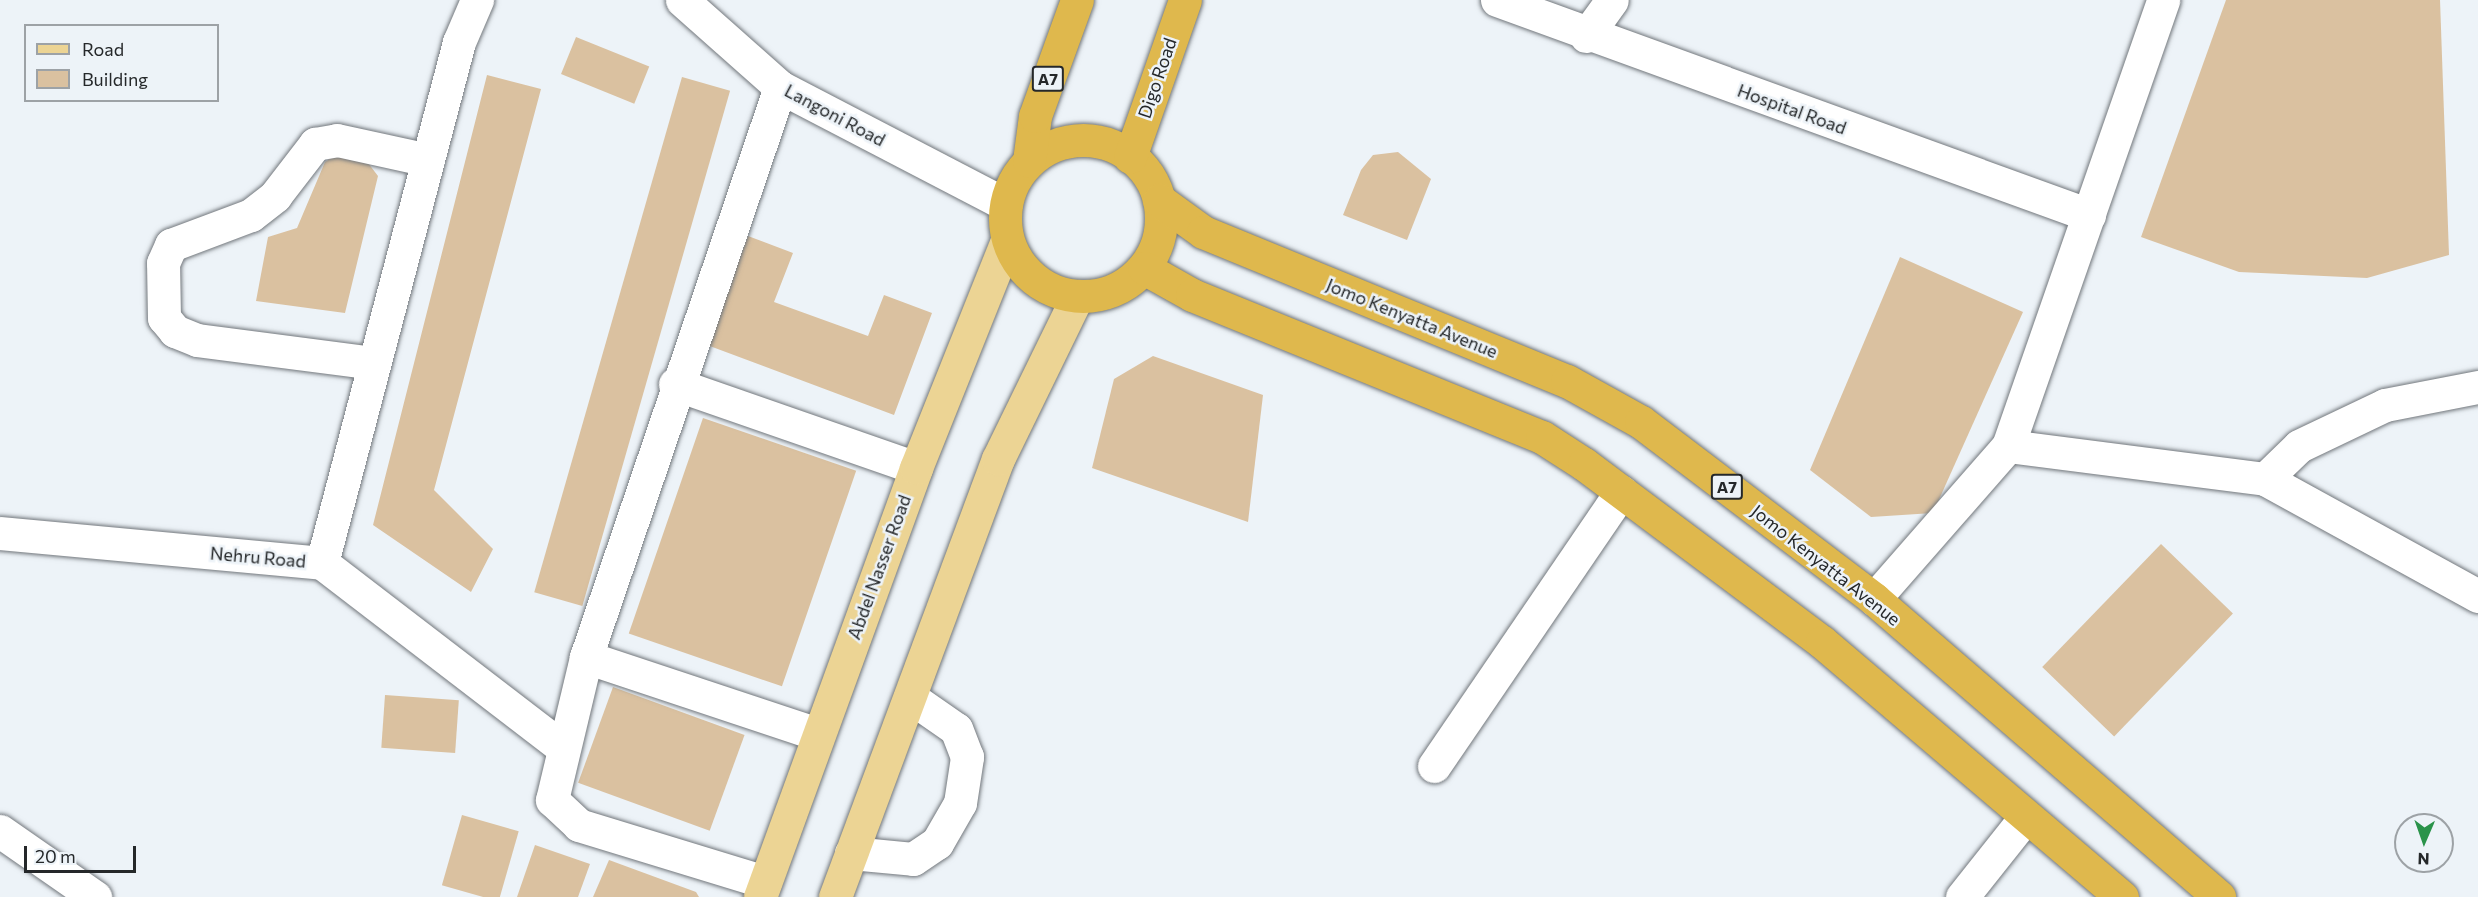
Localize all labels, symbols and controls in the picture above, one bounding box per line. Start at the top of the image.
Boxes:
legend [24,24,219,102]
street label: Digo Road [1133,35,1181,121]
text: Road [82,38,124,60]
road number: A7 [1032,66,1064,92]
text: Building [82,68,148,90]
street label: Langoni Road [781,79,889,151]
street label: Hospital Road [1735,79,1849,139]
street label: Jomo Kenyatta Avenue [1323,274,1501,362]
road number: A7 [1710,474,1744,500]
street label: Abdel Nasser Road [843,492,915,642]
street label: Jomo Kenyatta Avenue [1747,500,1905,630]
street label: Nehru Road [209,542,307,572]
north arrow [2394,813,2454,873]
scale bar [27,834,140,872]
text: 20 m [35,845,76,867]
text: N [2417,850,2430,869]

